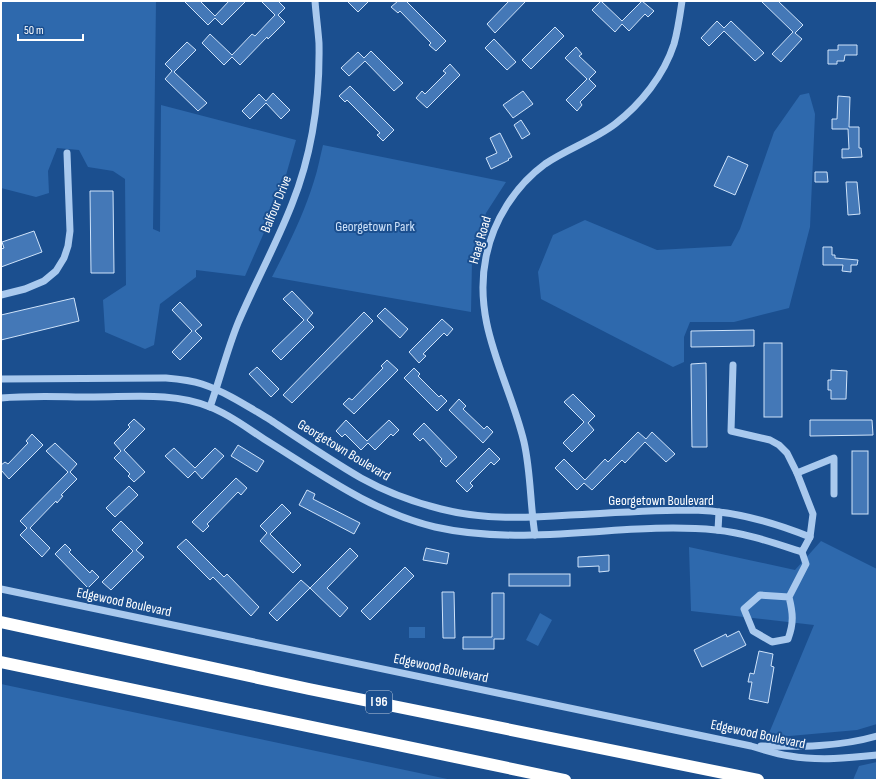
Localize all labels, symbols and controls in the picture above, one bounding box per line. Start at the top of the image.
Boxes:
scale bar [18,16,83,42]
text: 50 m [24,23,44,38]
street label: Balfour Drive [257,173,295,235]
street label: Haag Road [465,214,495,266]
park label: Georgetown Park [335,218,415,235]
street label: Georgetown Boulevard [294,416,394,485]
street label: Georgetown Boulevard [608,492,714,509]
street label: Edgewood Boulevard [75,584,173,620]
street label: Edgewood Boulevard [392,650,490,686]
road number: I 96 [366,691,392,713]
street label: Edgewood Boulevard [709,716,807,752]

